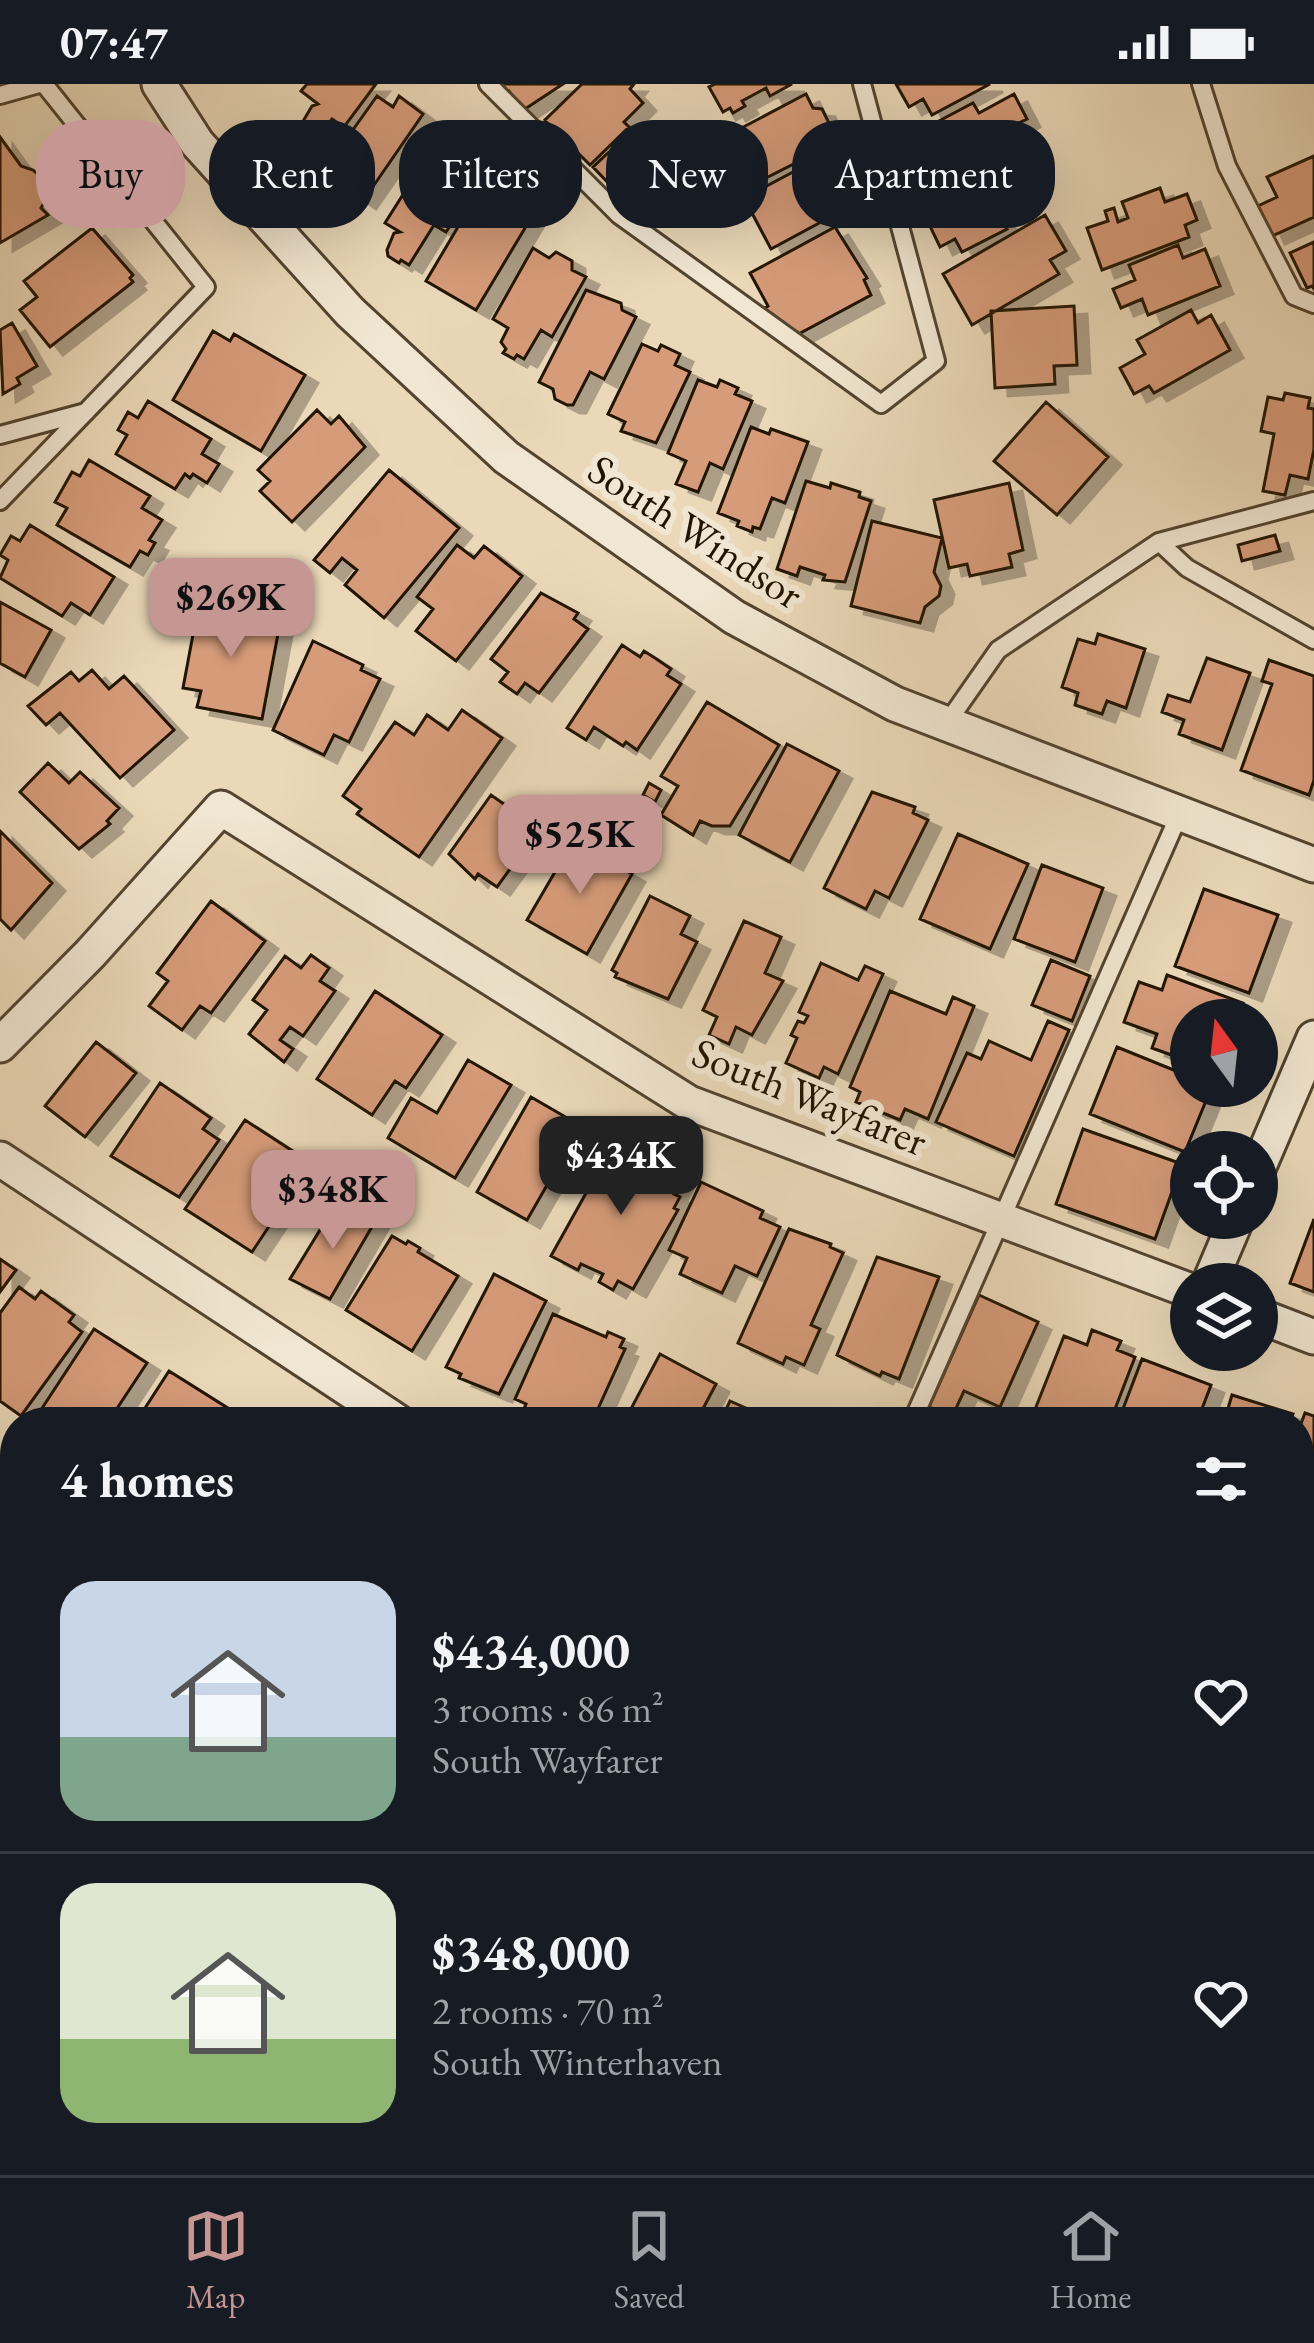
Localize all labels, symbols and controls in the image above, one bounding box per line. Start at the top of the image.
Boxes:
text: 07:47 [60,13,168,71]
chip: Buy [36,120,185,228]
chip: Rent [209,120,375,228]
chip: Filters [399,120,582,228]
chip: New [606,120,768,228]
chip: Apartment [792,120,1055,228]
street label: South Windsor [578,442,814,621]
pin: $269K [147,558,315,660]
text: $269K [176,571,286,622]
pin: $525K [496,795,664,897]
text: $525K [525,808,635,859]
north arrow [1170,999,1278,1107]
map controls [1170,999,1278,1371]
street label: South Wayfarer [684,1024,935,1168]
pin: $434K [537,1116,705,1218]
text: $434K [566,1129,676,1180]
button: locate [1170,1131,1278,1239]
pin: $348K [249,1150,417,1252]
text: $348K [278,1163,388,1214]
button: layers [1170,1263,1278,1371]
text: 4 homes [60,1446,234,1512]
icon: filters [1188,1446,1254,1512]
text: $434,000 [432,1617,630,1683]
icon: home [156,1629,300,1773]
icon: heart [1188,1668,1254,1734]
text: 3 rooms · 86 m² [432,1683,664,1734]
text: South Wayfarer [432,1734,662,1785]
text: $348,000 [432,1919,630,1985]
icon: home [156,1931,300,2075]
icon: heart [1188,1970,1254,2036]
text: 2 rooms · 70 m² [432,1985,664,2036]
text: South Winterhaven [432,2036,722,2087]
tab: Map [183,2203,249,2318]
tab: Saved [614,2203,685,2318]
tab: Home [1050,2203,1131,2318]

